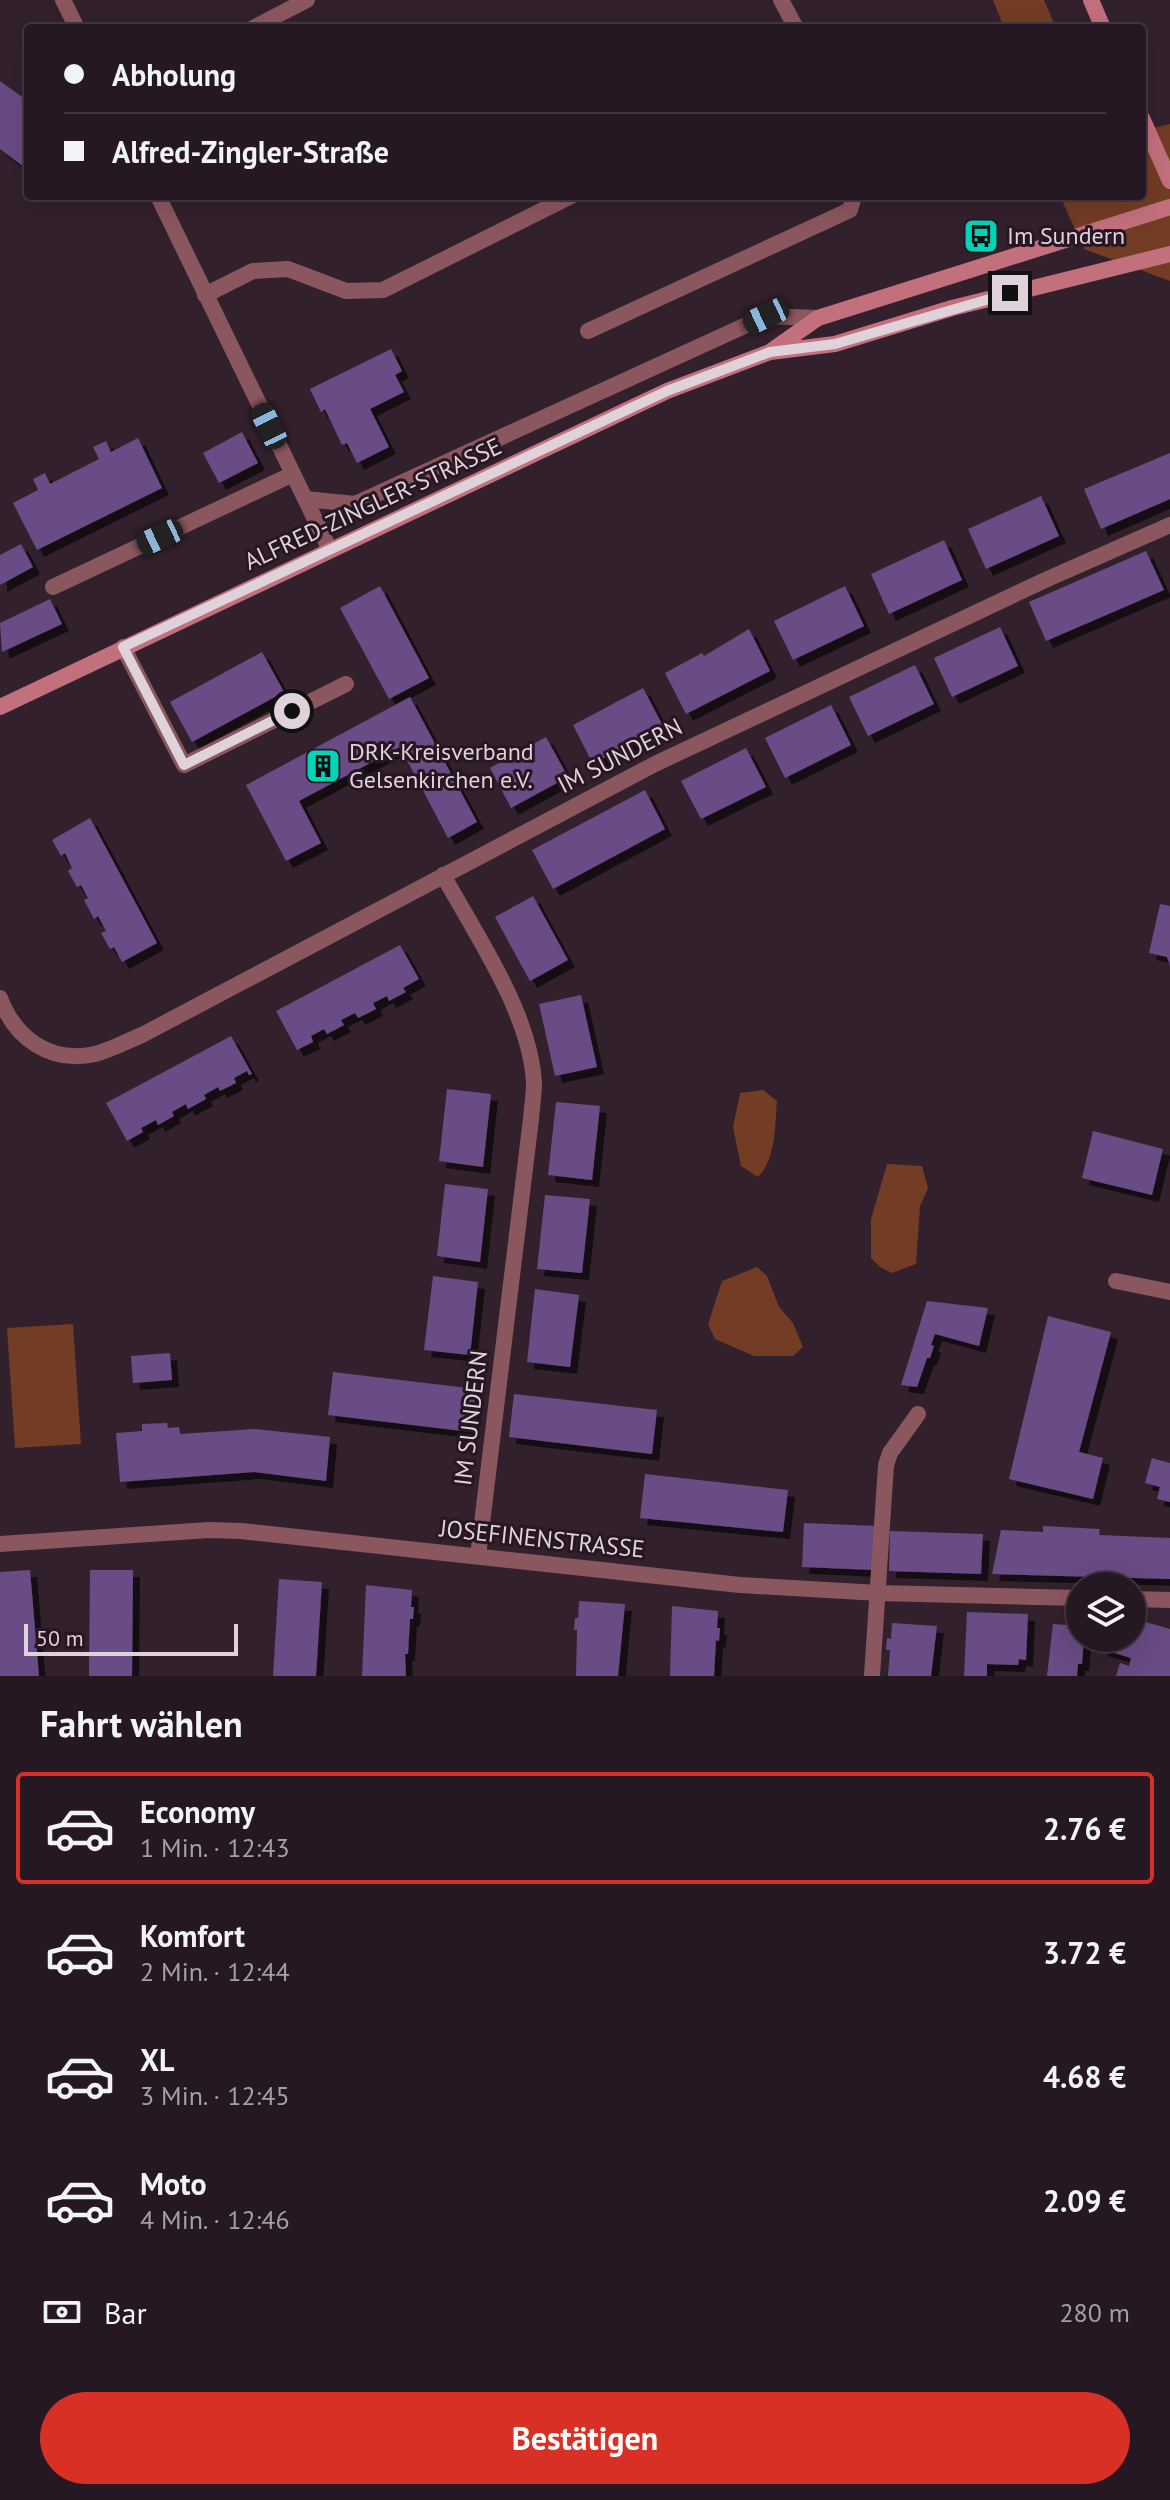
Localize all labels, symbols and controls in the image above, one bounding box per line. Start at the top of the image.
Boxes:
text: Abholung [112,55,236,94]
text: Alfred-Zingler-Straße [112,132,389,171]
bus stop icon: Im Sundern [962,217,1000,255]
place label: Im Sundern [1007,220,1125,251]
route end [992,275,1028,311]
car [739,295,793,337]
car [248,399,290,453]
street label: ALFRED-ZINGLER-STRASSE [239,430,506,577]
car [133,516,187,558]
route start [274,693,310,729]
street label: IM SUNDERN [552,711,687,800]
place label: DRK-Kreisverband Gelsenkirchen e.V. [349,736,534,795]
building icon: DRK-Kreisverband Gelsenkirchen e.V. [304,747,342,785]
street label: IM SUNDERN [447,1349,494,1487]
street label: JOSEFINENSTRASSE [437,1512,646,1565]
map controls [1066,1572,1146,1652]
button: layers [1066,1572,1146,1652]
scale bar [24,1620,238,1656]
text: 50 m [36,1624,84,1652]
text: Fahrt wählen [40,1700,243,1747]
icon: car [44,1792,116,1864]
text: Economy [140,1792,255,1831]
text: 2.76 € [1043,1809,1126,1848]
text: 1 Min. · 12:43 [140,1831,290,1864]
icon: car [44,1916,116,1988]
text: Komfort [140,1916,245,1955]
text: 3.72 € [1043,1933,1126,1972]
text: 2 Min. · 12:44 [140,1955,290,1988]
icon: car [44,2040,116,2112]
text: XL [140,2040,174,2079]
text: 4.68 € [1043,2057,1126,2096]
text: 3 Min. · 12:45 [140,2079,290,2112]
icon: car [44,2164,116,2236]
text: Moto [140,2164,207,2203]
text: 2.09 € [1043,2181,1126,2220]
text: 4 Min. · 12:46 [140,2203,290,2236]
icon: cash [40,2290,84,2334]
text: Bar [104,2293,147,2332]
text: 280 m [1059,2296,1130,2329]
button: Bestätigen [40,2392,1130,2484]

